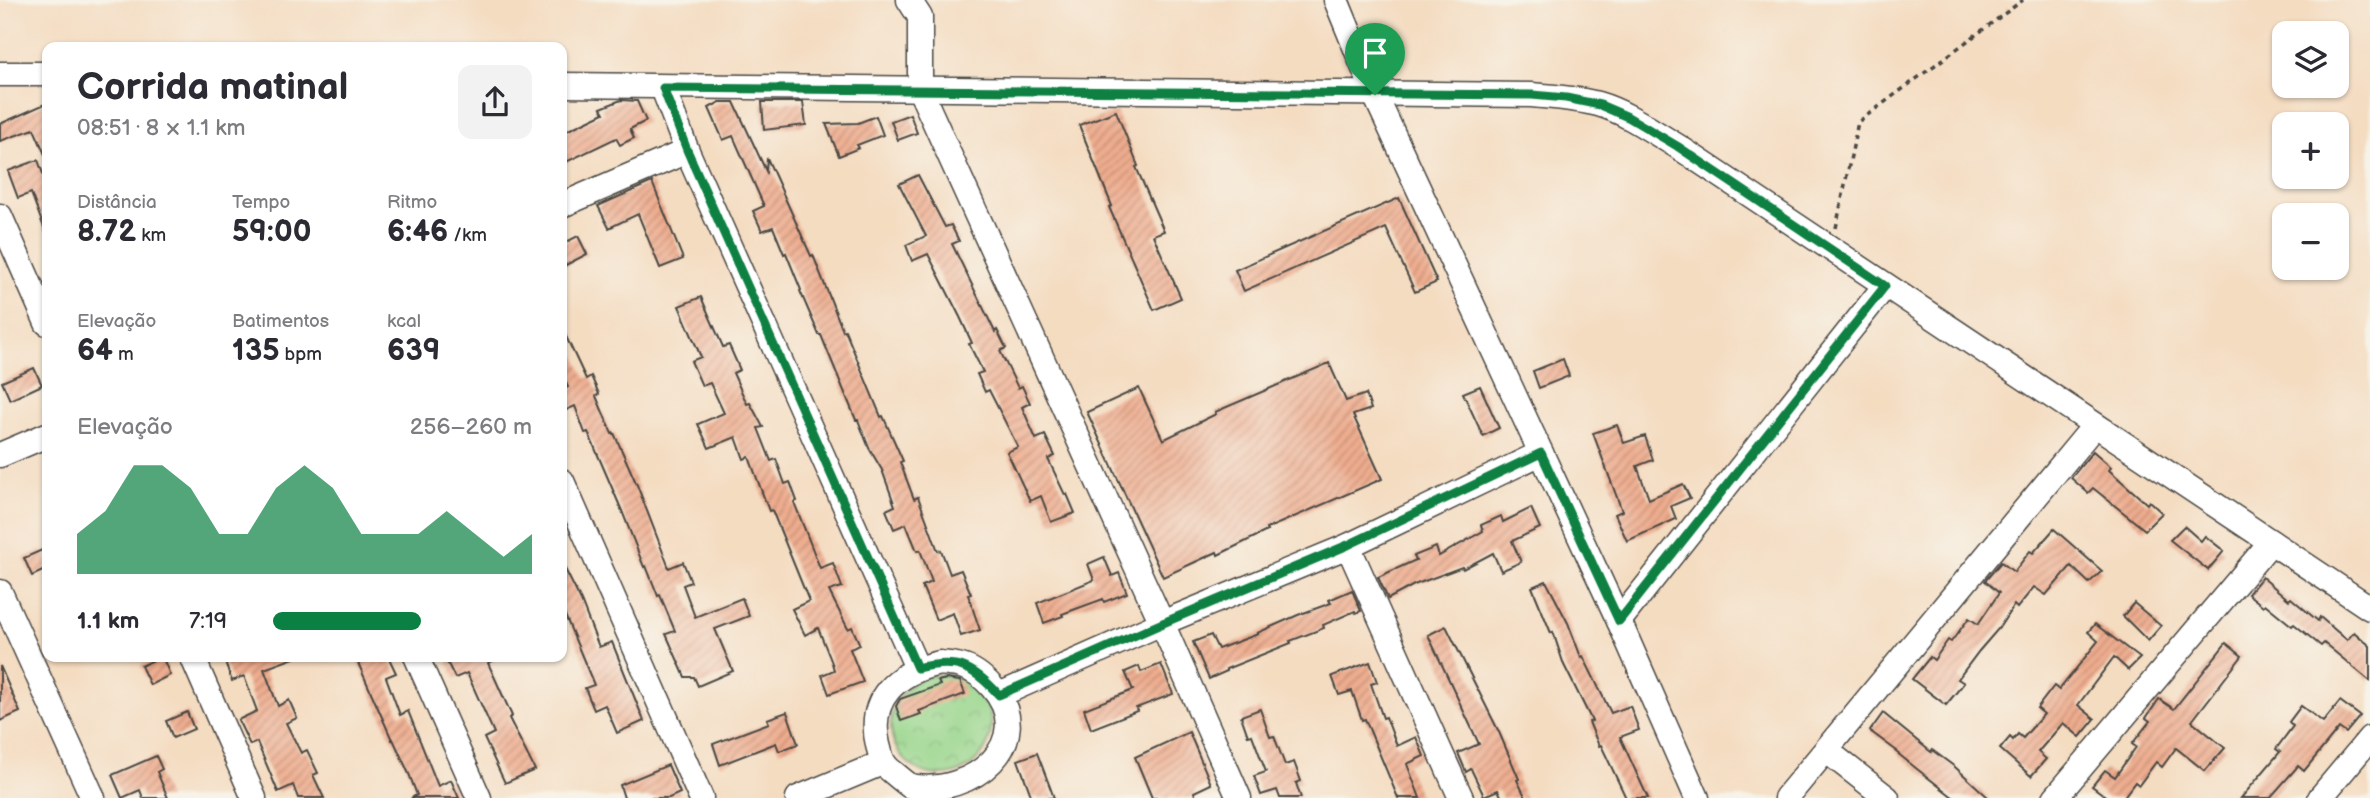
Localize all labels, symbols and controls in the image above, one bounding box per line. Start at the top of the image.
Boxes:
map controls [2272,21,2349,280]
button: layers [2272,21,2349,98]
pin [1345,23,1405,95]
icon: arrive [1356,34,1394,72]
text: Corrida matinal [77,65,348,110]
button: share [458,65,532,139]
button: + [2272,112,2349,189]
text: 08:51 · 8 × 1.1 km [77,114,246,142]
text: Distância [77,191,157,214]
text: Tempo [232,191,290,214]
text: Ritmo [387,191,437,214]
button: − [2272,203,2349,280]
text: 8.72 [77,214,136,250]
text: 59:00 [232,214,311,250]
text: 6:46 [387,214,448,250]
text: km [136,224,166,247]
text: /km [448,224,487,247]
text: Elevação [77,310,156,333]
text: Batimentos [232,310,329,333]
text: kcal [387,310,421,333]
text: 64 [77,333,113,369]
text: 135 [232,333,279,369]
text: 639 [387,333,440,369]
text: m [113,343,134,366]
text: bpm [279,343,322,366]
text: Elevação [77,413,173,441]
text: 256–260 m [410,413,532,441]
text: 1.1 km [77,607,139,635]
text: 7:19 [189,607,227,635]

